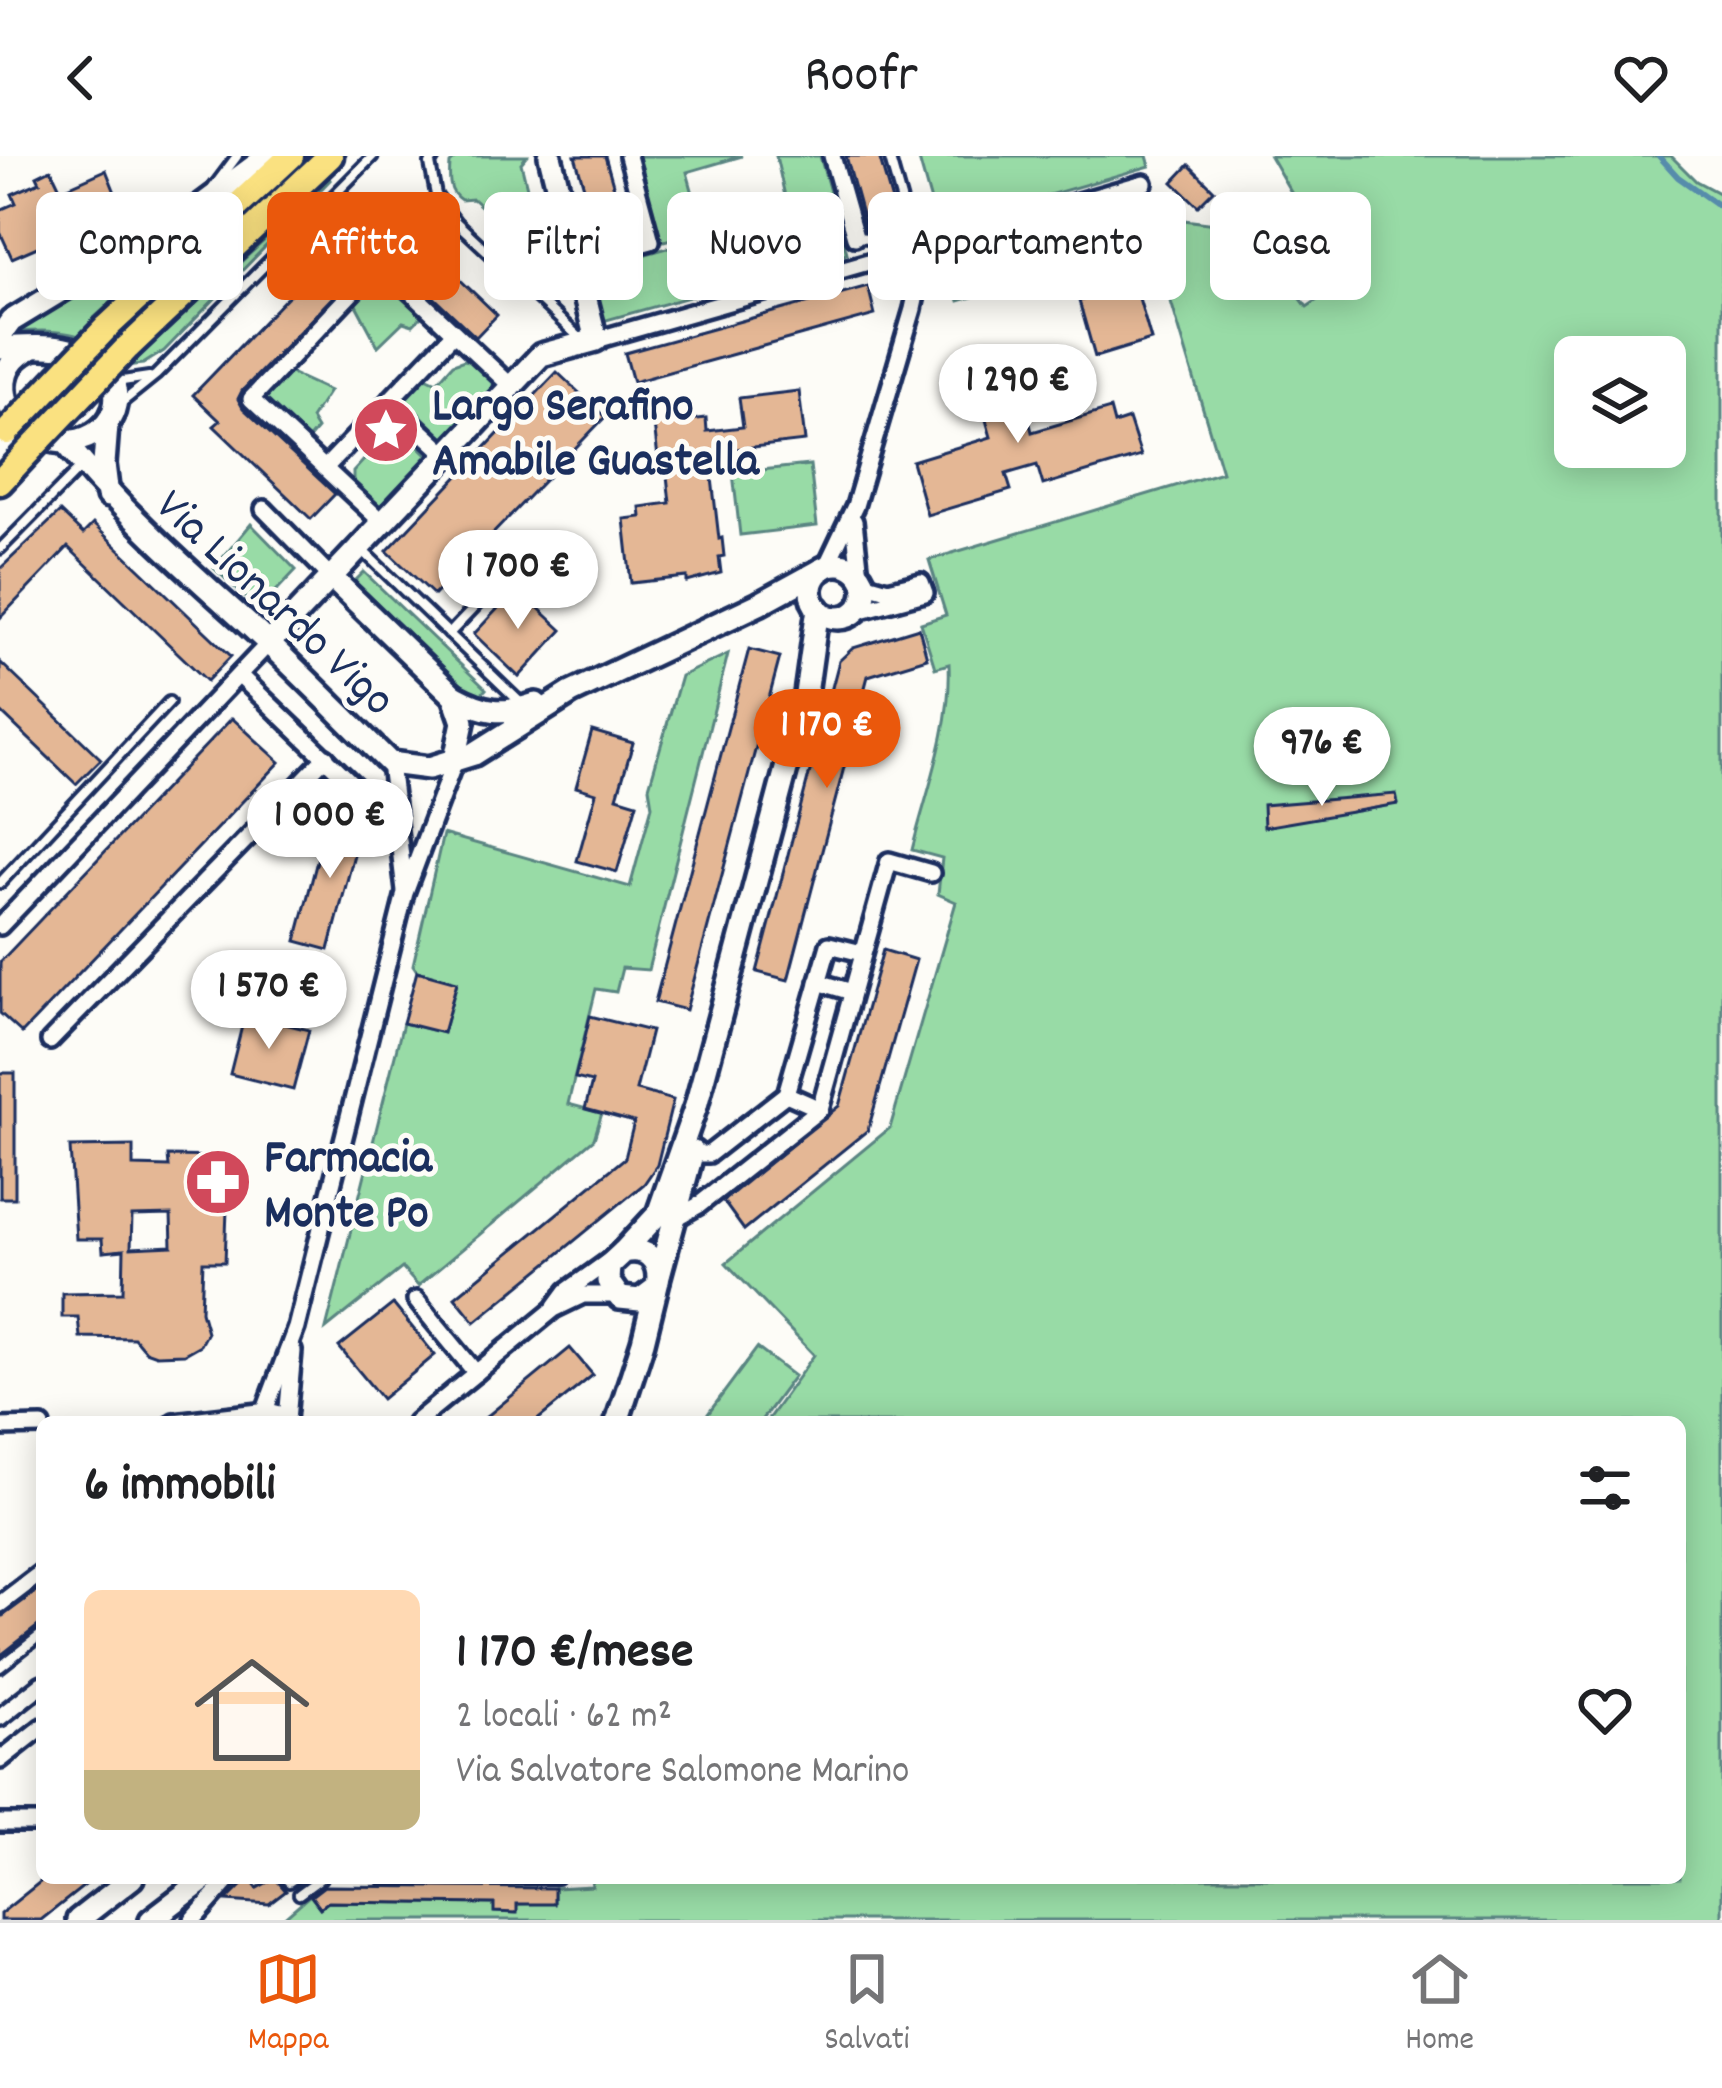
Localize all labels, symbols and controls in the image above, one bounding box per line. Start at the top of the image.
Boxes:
text: Roofr [804,40,918,117]
icon: back [48,45,114,111]
icon: heart [1608,45,1674,111]
chip: Compra [36,192,243,300]
chip: Affitta [267,192,460,300]
chip: Filtri [484,192,643,300]
chip: Nuovo [667,192,844,300]
chip: Appartamento [868,192,1186,300]
chip: Casa [1210,192,1371,300]
map controls [1554,336,1686,468]
button: layers [1554,336,1686,468]
pin: 1 290 € [907,344,1129,446]
text: 1 290 € [966,355,1070,410]
place label: Largo Serafino Amabile Guastella [432,375,760,499]
place icon: Largo Serafino Amabile Guastella [351,395,421,465]
street label: Via Lionardo Vigo [137,476,409,735]
pin: 1 700 € [407,530,629,632]
text: 1 700 € [465,541,571,596]
pin: 1 170 € [716,689,938,791]
text: 1 170 € [781,700,873,755]
pin: 976 € [1238,707,1406,809]
text: 976 € [1281,718,1363,773]
pin: 1 000 € [219,779,441,881]
text: 1 000 € [274,790,386,845]
pin: 1 570 € [158,950,380,1052]
text: 1 570 € [218,961,320,1016]
place label: Farmacia Monte Po [264,1127,433,1251]
pharmacy icon: Farmacia Monte Po [183,1147,253,1217]
text: 6 immobili [84,1452,276,1524]
icon: filters [1572,1455,1638,1521]
text: 1 170 €/mese [456,1619,693,1691]
icon: home [180,1638,324,1782]
icon: heart [1572,1677,1638,1743]
text: 2 locali · 62 m² [456,1691,672,1746]
text: Via Salvatore Salomone Marino [456,1746,909,1801]
tab: Mappa [248,1946,329,2065]
tab: Salvati [824,1946,910,2065]
tab: Home [1405,1946,1474,2065]

